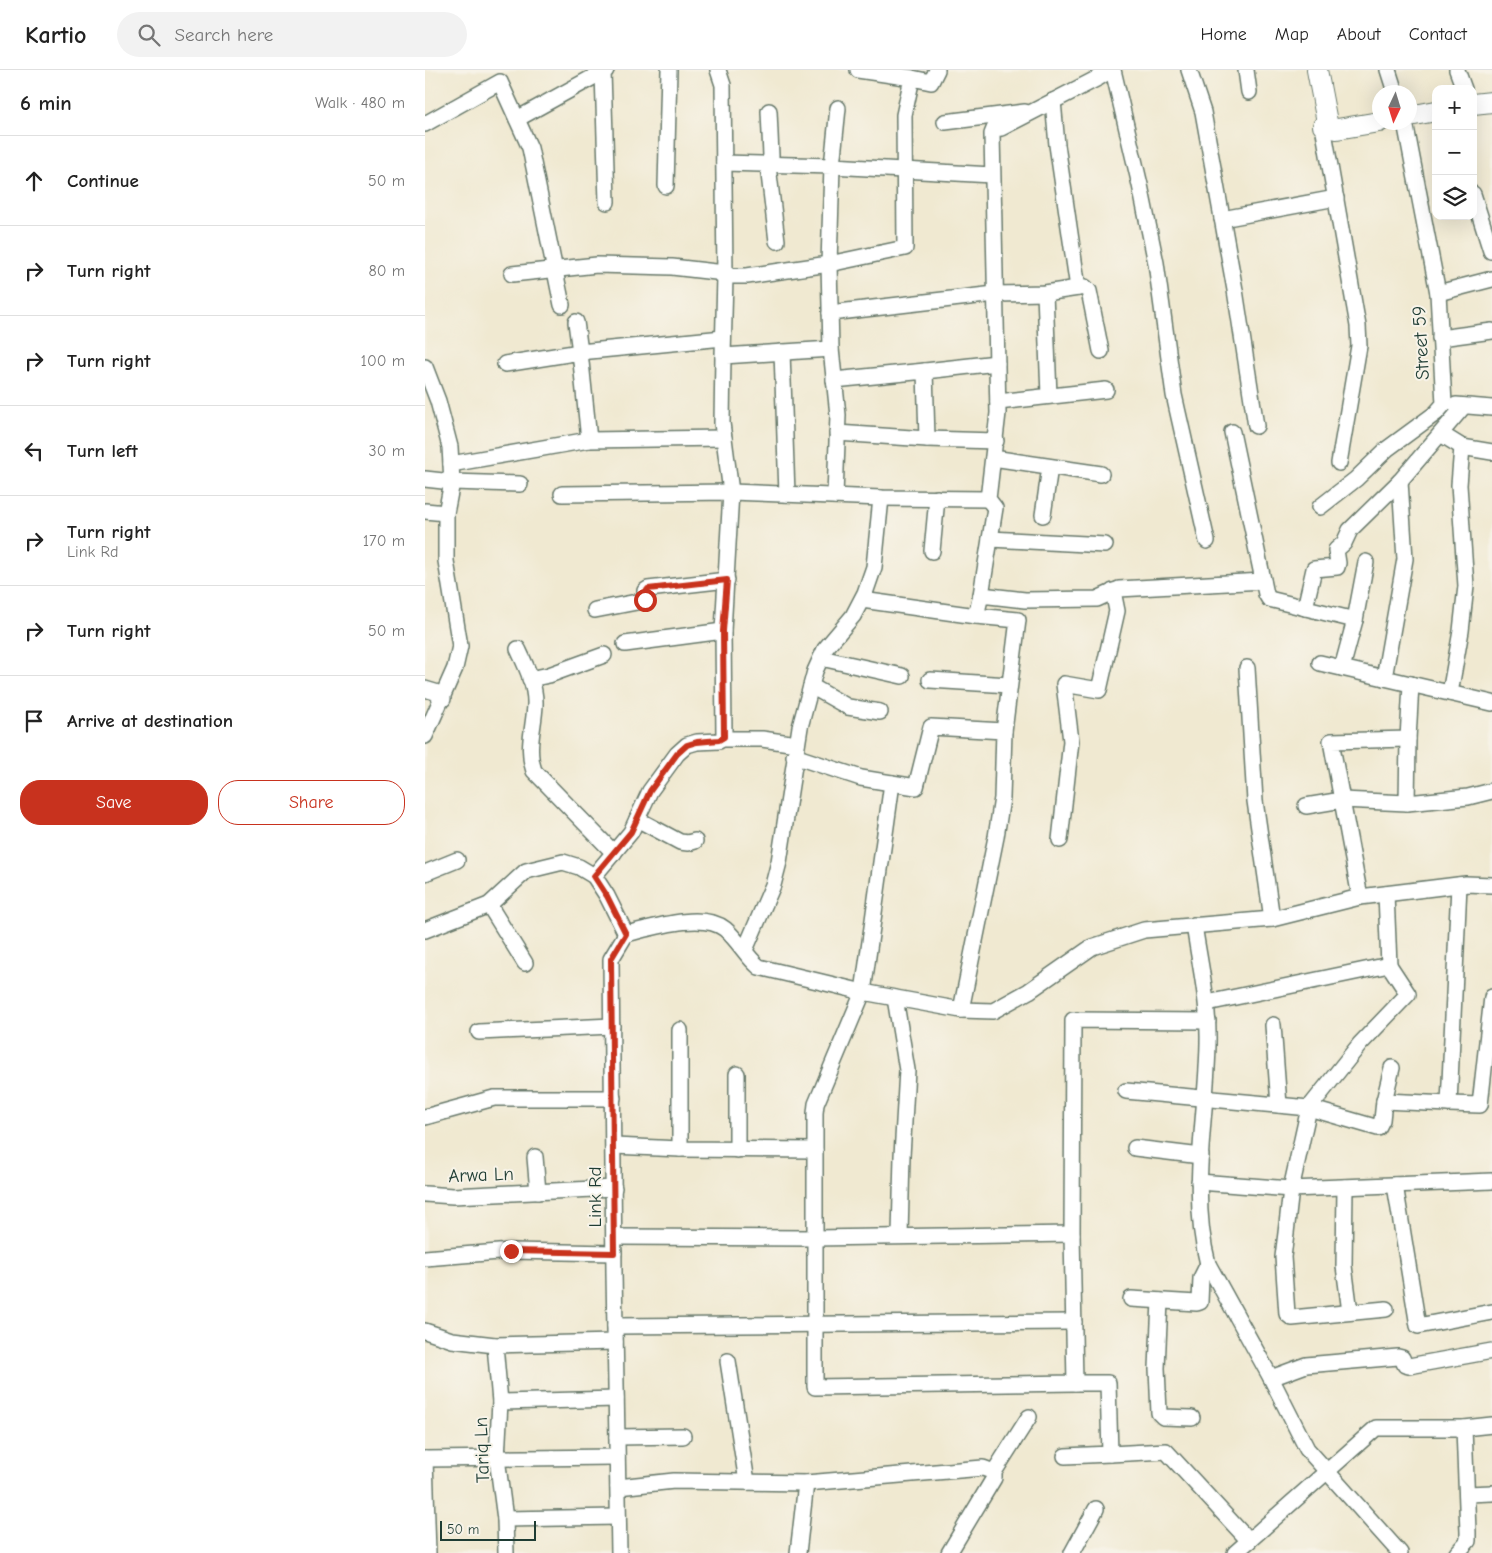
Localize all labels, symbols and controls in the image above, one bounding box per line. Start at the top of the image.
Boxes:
search box [117,12,467,57]
text: Kartio [25,21,87,49]
icon: search [135,21,163,49]
text: Search here [175,24,273,46]
text: Home [1200,24,1247,45]
text: Map [1275,24,1309,45]
text: About [1337,24,1381,45]
text: Contact [1409,24,1467,45]
north arrow [1372,85,1417,130]
map controls [1432,85,1477,220]
button: + [1432,85,1477,130]
text: 6 min [20,91,72,115]
text: Walk · 480 m [315,94,405,112]
button: − [1432,130,1477,175]
icon: ahead [20,167,48,195]
text: Continue [67,170,139,192]
text: 50 m [368,172,405,190]
button: layers [1432,175,1477,220]
icon: right [20,257,48,285]
text: Turn right [67,260,151,282]
text: 80 m [368,262,405,280]
street label: Street 59 [1408,305,1434,381]
icon: right [20,347,48,375]
text: Turn right [67,350,151,372]
text: 100 m [361,352,405,370]
icon: left [20,437,48,465]
text: Turn left [67,440,138,462]
text: 30 m [369,442,405,460]
text: Turn right [67,521,151,543]
icon: right [20,527,48,555]
text: 170 m [363,532,405,550]
text: Link Rd [67,543,118,561]
route start [634,589,657,612]
icon: right [20,617,48,645]
text: Turn right [67,620,151,642]
text: 50 m [368,622,405,640]
icon: arrive [20,707,48,735]
text: Arrive at destination [67,710,233,732]
button: Save [20,780,208,825]
button: Share [218,780,405,825]
street label: Arwa Ln [448,1163,514,1187]
street label: Link Rd [584,1166,606,1228]
route end [500,1240,523,1263]
street label: Tariq Ln [470,1417,494,1483]
scale bar [440,1518,536,1541]
text: 50 m [447,1521,479,1538]

